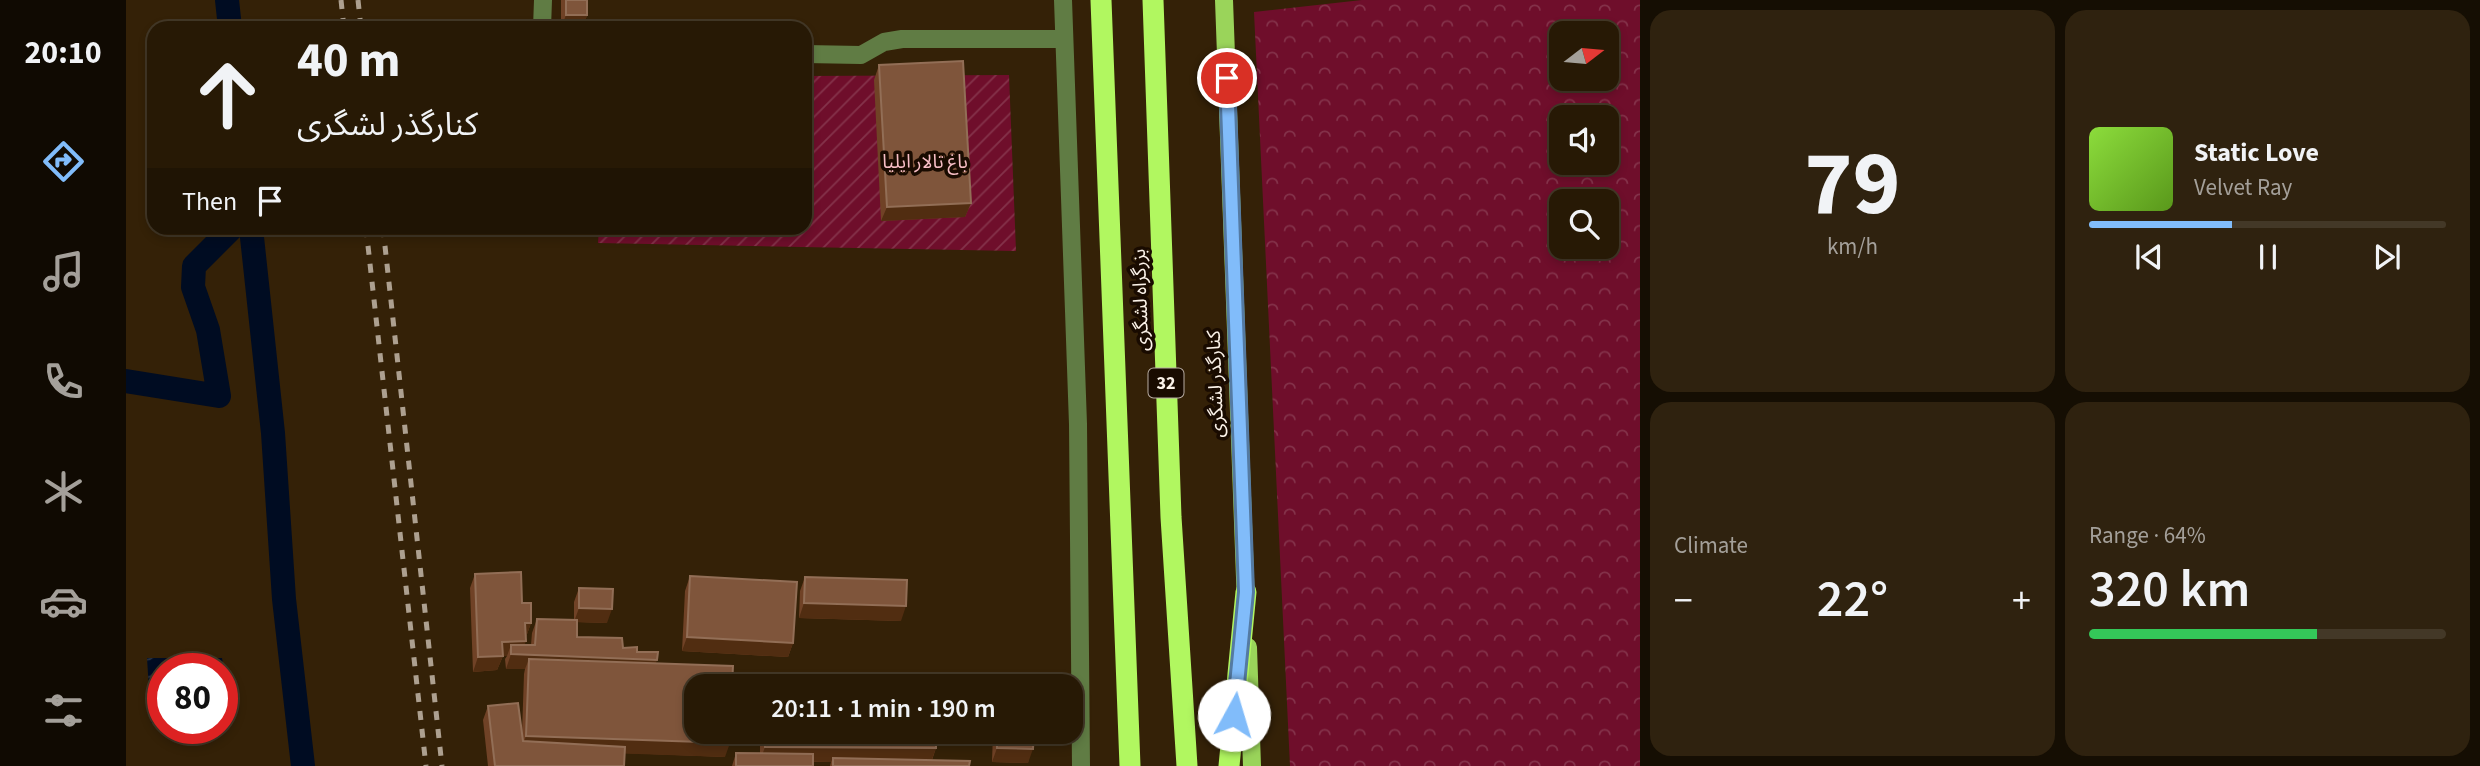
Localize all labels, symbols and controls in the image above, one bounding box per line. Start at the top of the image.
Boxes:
north arrow [1549,21,1619,91]
map controls [1549,21,1619,259]
text: 40 m [297,26,401,96]
text: 20:10 [24,30,102,76]
pin [1197,48,1257,108]
icon: ahead [182,49,273,140]
icon: arrive [1208,59,1246,97]
text: کنارگذر لشگری [297,102,478,148]
button: sound [1549,105,1619,175]
text: 79 [1804,120,1901,249]
text: Static Love [2194,134,2319,171]
icon: directions [39,137,88,186]
park label: باغ تالار ایلیا [882,149,968,176]
text: Velvet Ray [2194,171,2292,204]
icon: arrive [251,182,289,220]
text: Then [182,183,237,220]
button: search [1549,189,1619,259]
text: km/h [1827,230,1878,263]
icon: previous [2130,238,2168,276]
icon: pause [2249,238,2287,276]
icon: next [2368,238,2406,276]
icon: music [39,247,88,296]
street label: بزرگراه لشگری [1126,248,1156,352]
street label: کنارگذر لشگری [1201,329,1231,438]
icon: phone [39,357,88,406]
road number: 32 [1149,368,1184,398]
icon: climate [39,467,88,516]
text: Range · 64% [2089,519,2206,552]
text: Climate [1674,529,1748,562]
text: 320 km [2089,553,2250,627]
text: 22° [1817,563,1888,637]
text: − [1674,574,1693,628]
text: + [2012,574,2031,628]
icon: car [39,577,88,626]
speed limit sign: 80 [147,653,238,744]
position arrow [1197,678,1271,752]
icon: filters [39,686,88,735]
text: 20:11 · 1 min · 190 m [771,690,996,727]

